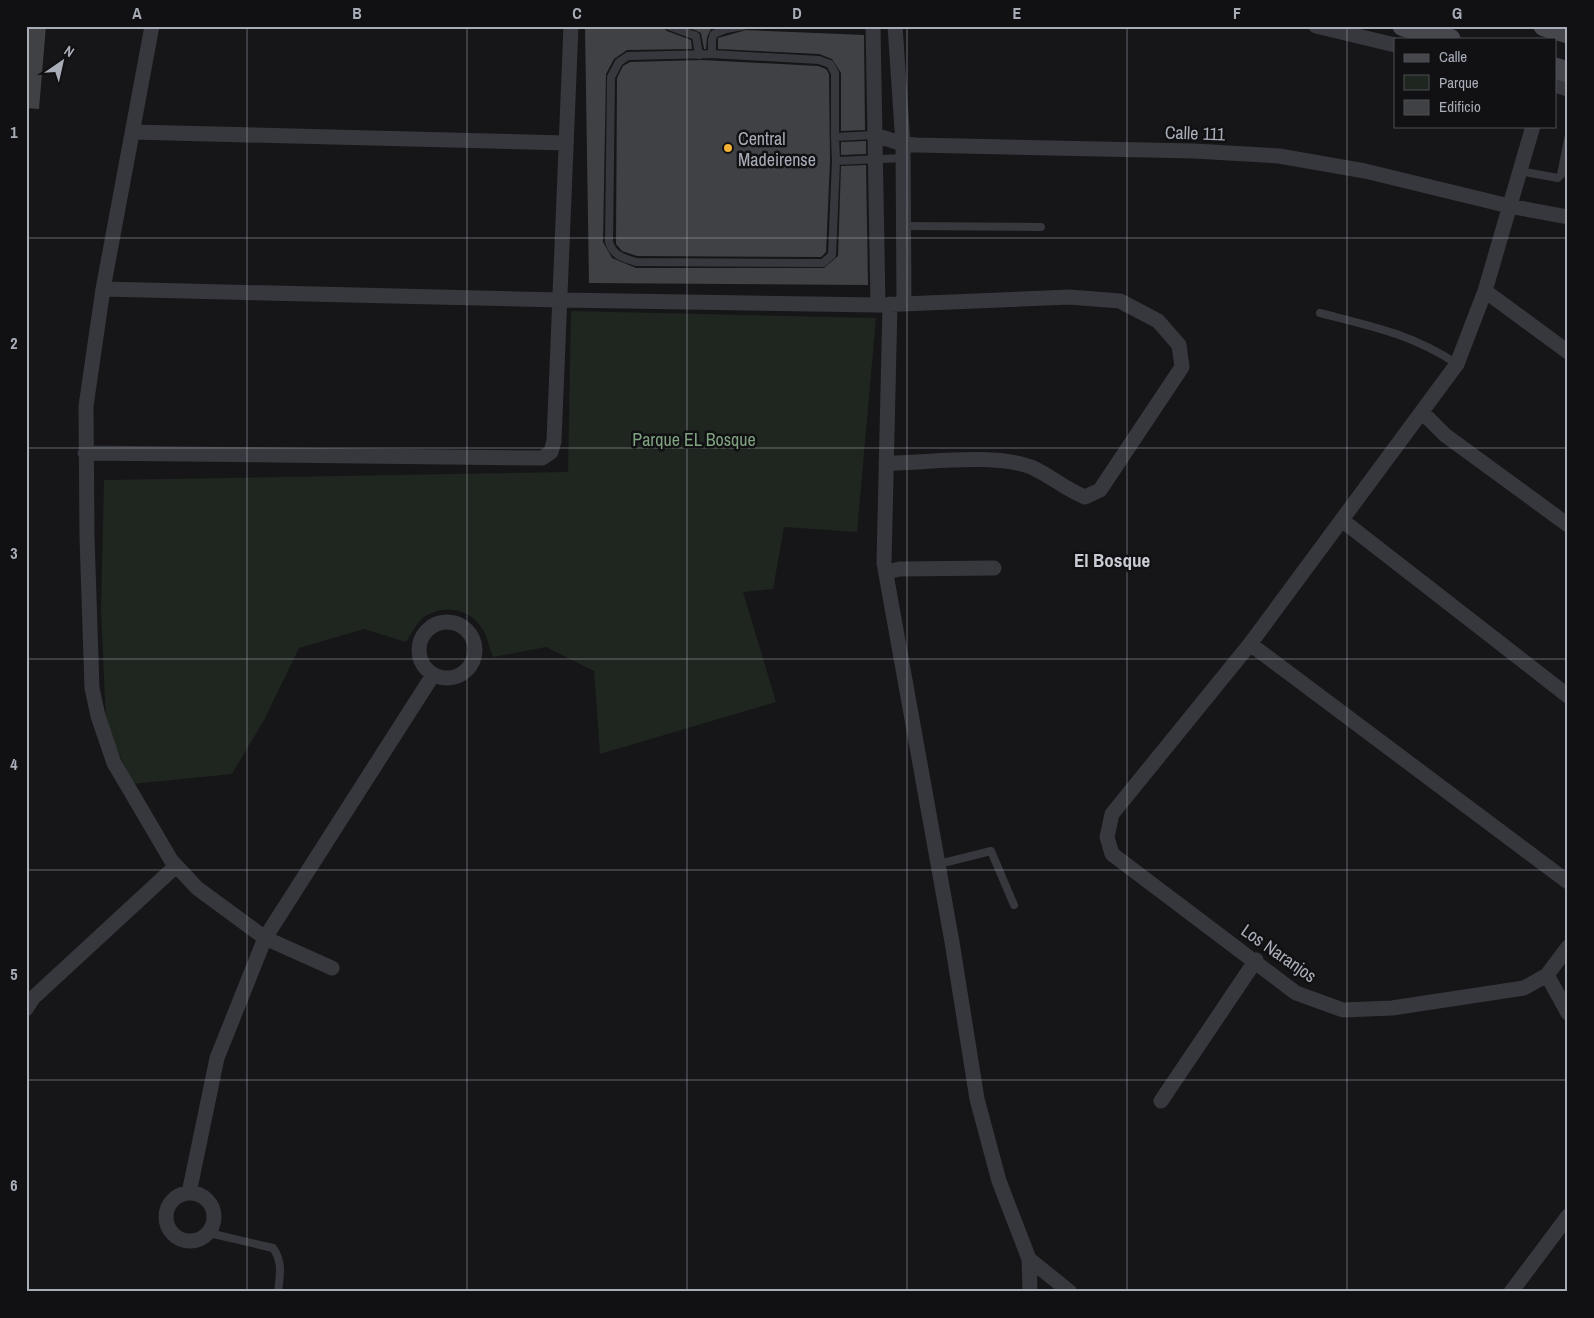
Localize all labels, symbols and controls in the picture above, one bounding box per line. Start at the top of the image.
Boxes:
text: A [132,2,142,24]
text: B [352,2,362,24]
text: C [572,2,582,24]
text: D [792,2,802,24]
text: E [1013,2,1022,24]
text: F [1233,2,1241,24]
text: G [1452,2,1462,24]
north arrow [38,38,88,88]
legend [1394,38,1556,128]
text: N [61,41,78,61]
text: Calle [1439,46,1467,67]
text: Parque [1439,72,1479,93]
text: Edificio [1439,96,1481,117]
street label: Calle 111 [1164,119,1226,147]
text: 1 [10,121,18,143]
place label: Central Madeirense [738,126,816,172]
marker: Central Madeirense [722,142,734,154]
text: 2 [10,332,18,354]
park label: Parque EL Bosque [632,427,756,452]
text: 3 [10,542,18,564]
district label: El Bosque [1074,547,1150,573]
text: 4 [10,753,18,775]
street label: Los Naranjos [1236,918,1322,988]
text: 5 [10,963,18,985]
text: 6 [10,1174,18,1196]

